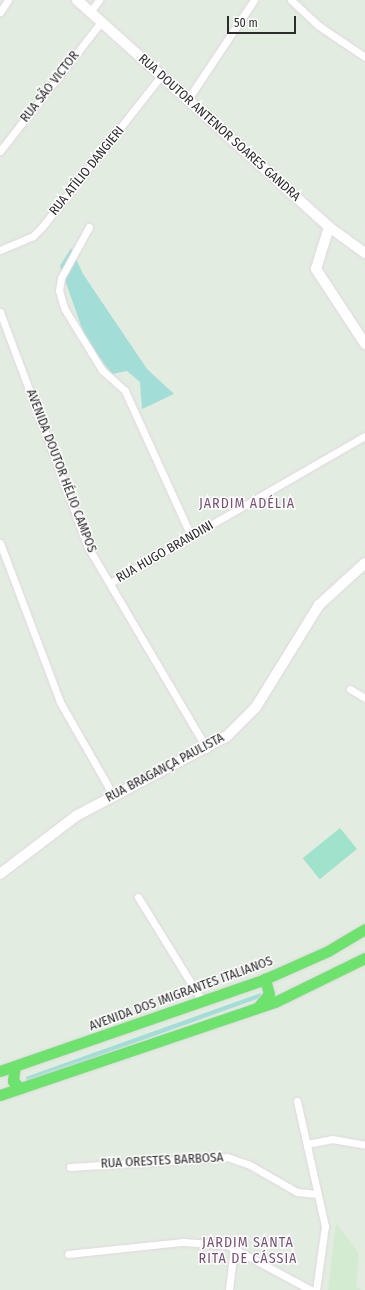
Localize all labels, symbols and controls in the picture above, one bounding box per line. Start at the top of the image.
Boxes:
scale bar [229,8,298,34]
text: 50 m [234,16,258,30]
street label: RUA SÃO VICTOR [17,48,83,126]
street label: RUA DOUTOR ANTENOR SOARES GANDRA [135,51,303,205]
street label: RUA ATÍLIO DANGIERI [46,123,128,219]
street label: AVENIDA DOUTOR HÉLIO CAMPOS [23,387,99,555]
district label: JARDIM ADÉLIA [199,496,295,512]
street label: RUA HUGO BRANDINI [114,518,216,586]
street label: RUA BRAGANÇA PAULISTA [103,730,227,806]
street label: AVENIDA DOS IMIGRANTES ITALIANOS [87,953,275,1035]
street label: RUA ORESTES BARBOSA [100,1150,224,1172]
district label: JARDIM SANTA RITA DE CÁSSIA [199,1235,297,1268]

